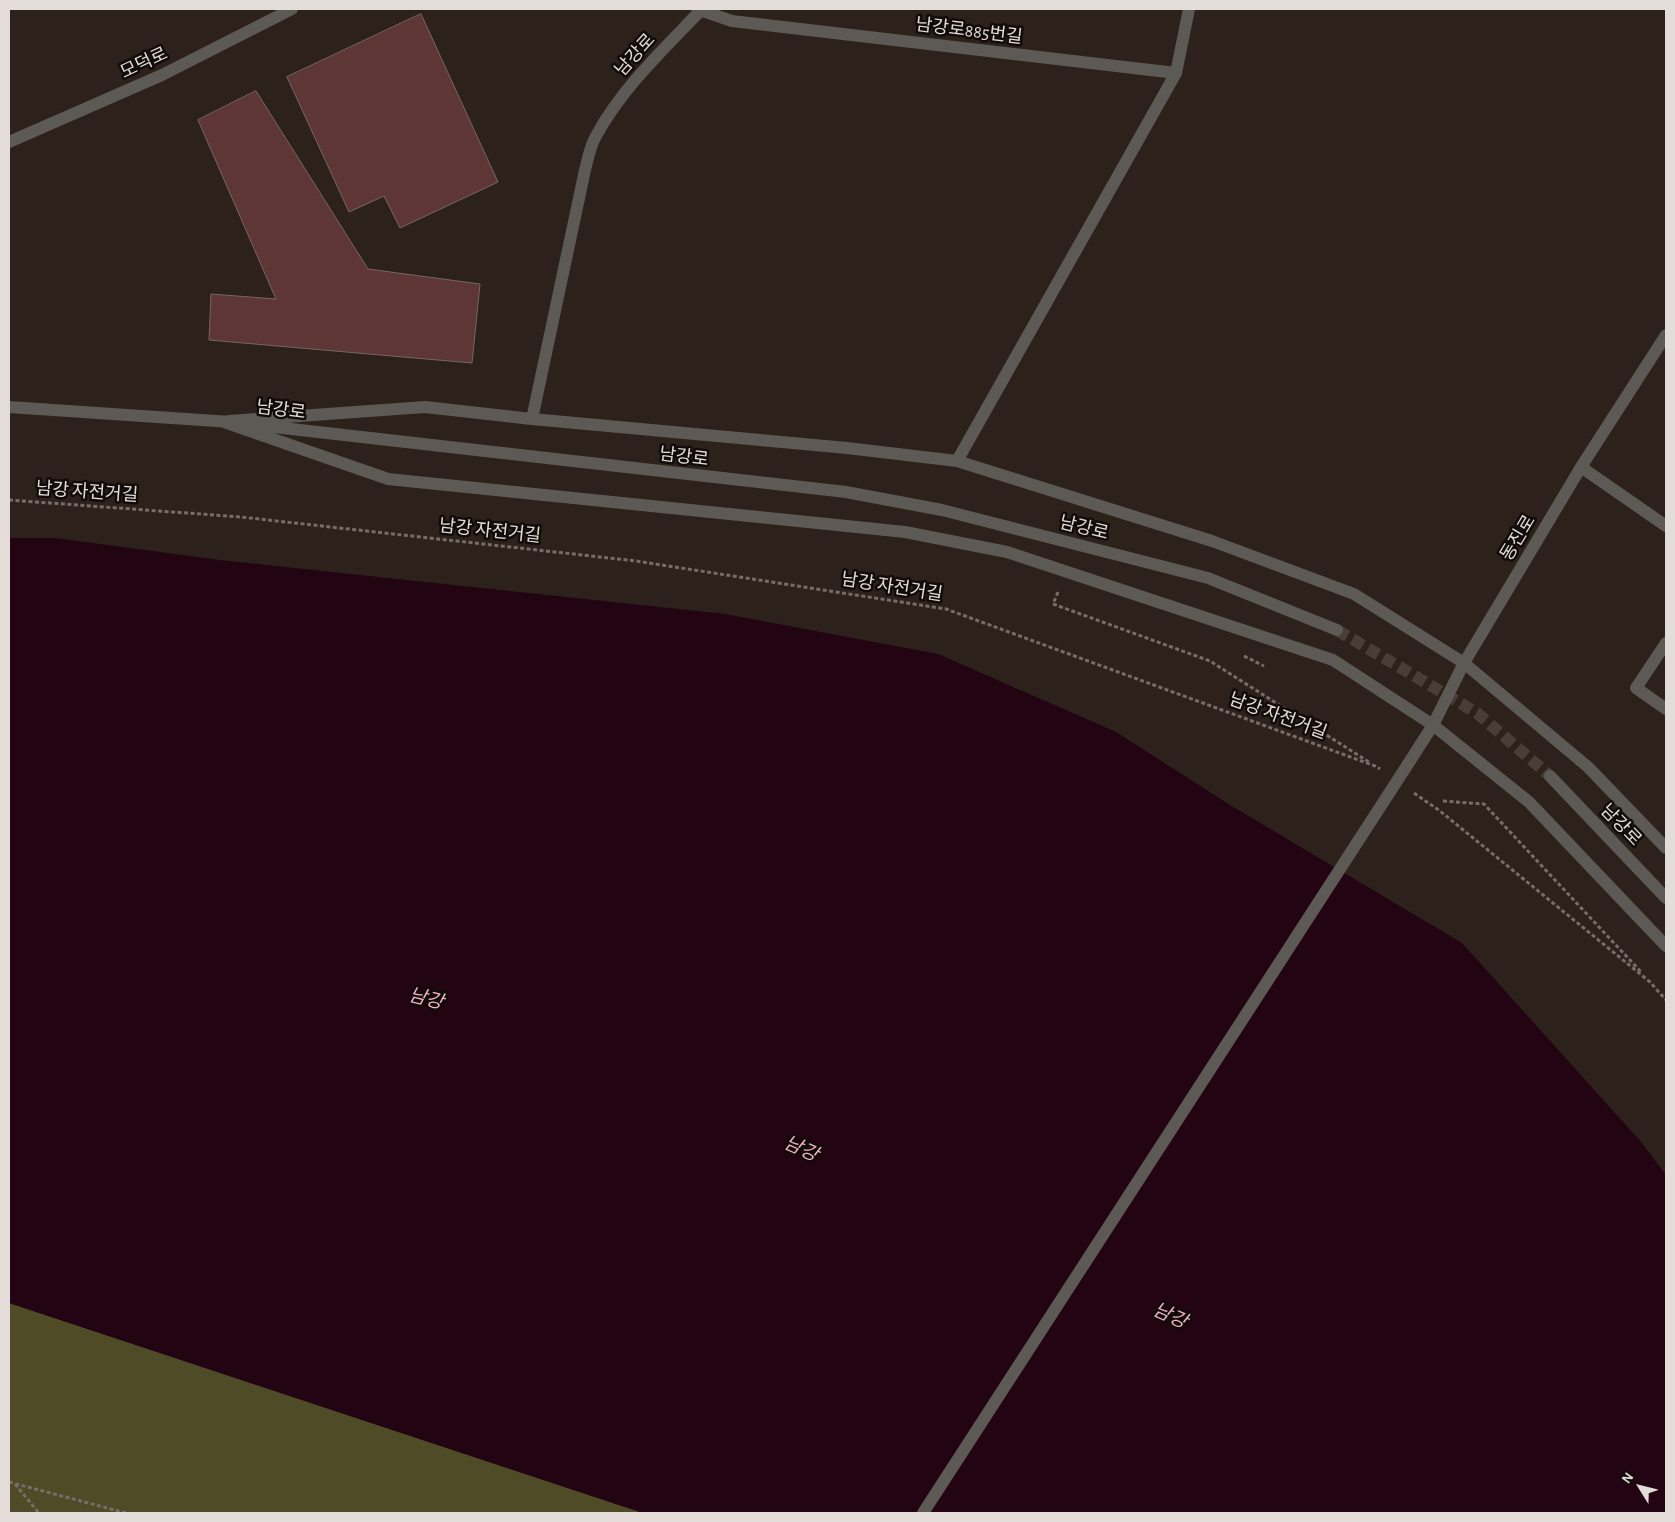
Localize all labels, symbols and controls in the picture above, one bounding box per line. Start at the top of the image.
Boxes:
street label: 남강로885번길 [914,14,1024,48]
street label: 남강로 [610,29,660,81]
street label: 모덕로 [117,43,171,83]
street label: 남강로 [255,396,307,424]
street label: 남강로 [658,443,710,471]
street label: 남강 자전거길 [35,478,139,506]
street label: 동진로 [1496,511,1540,565]
street label: 남강로 [1057,512,1111,544]
street label: 남강 자전거길 [438,515,542,547]
street label: 남강 자전거길 [840,568,944,606]
street label: 남강 자전거길 [1226,688,1330,744]
street label: 남강로 [1596,800,1646,850]
water label: 남강 [406,984,446,1014]
water label: 남강 [780,1131,822,1167]
water label: 남강 [1149,1298,1191,1334]
north arrow [1615,1462,1665,1512]
text: N [1619,1470,1636,1486]

